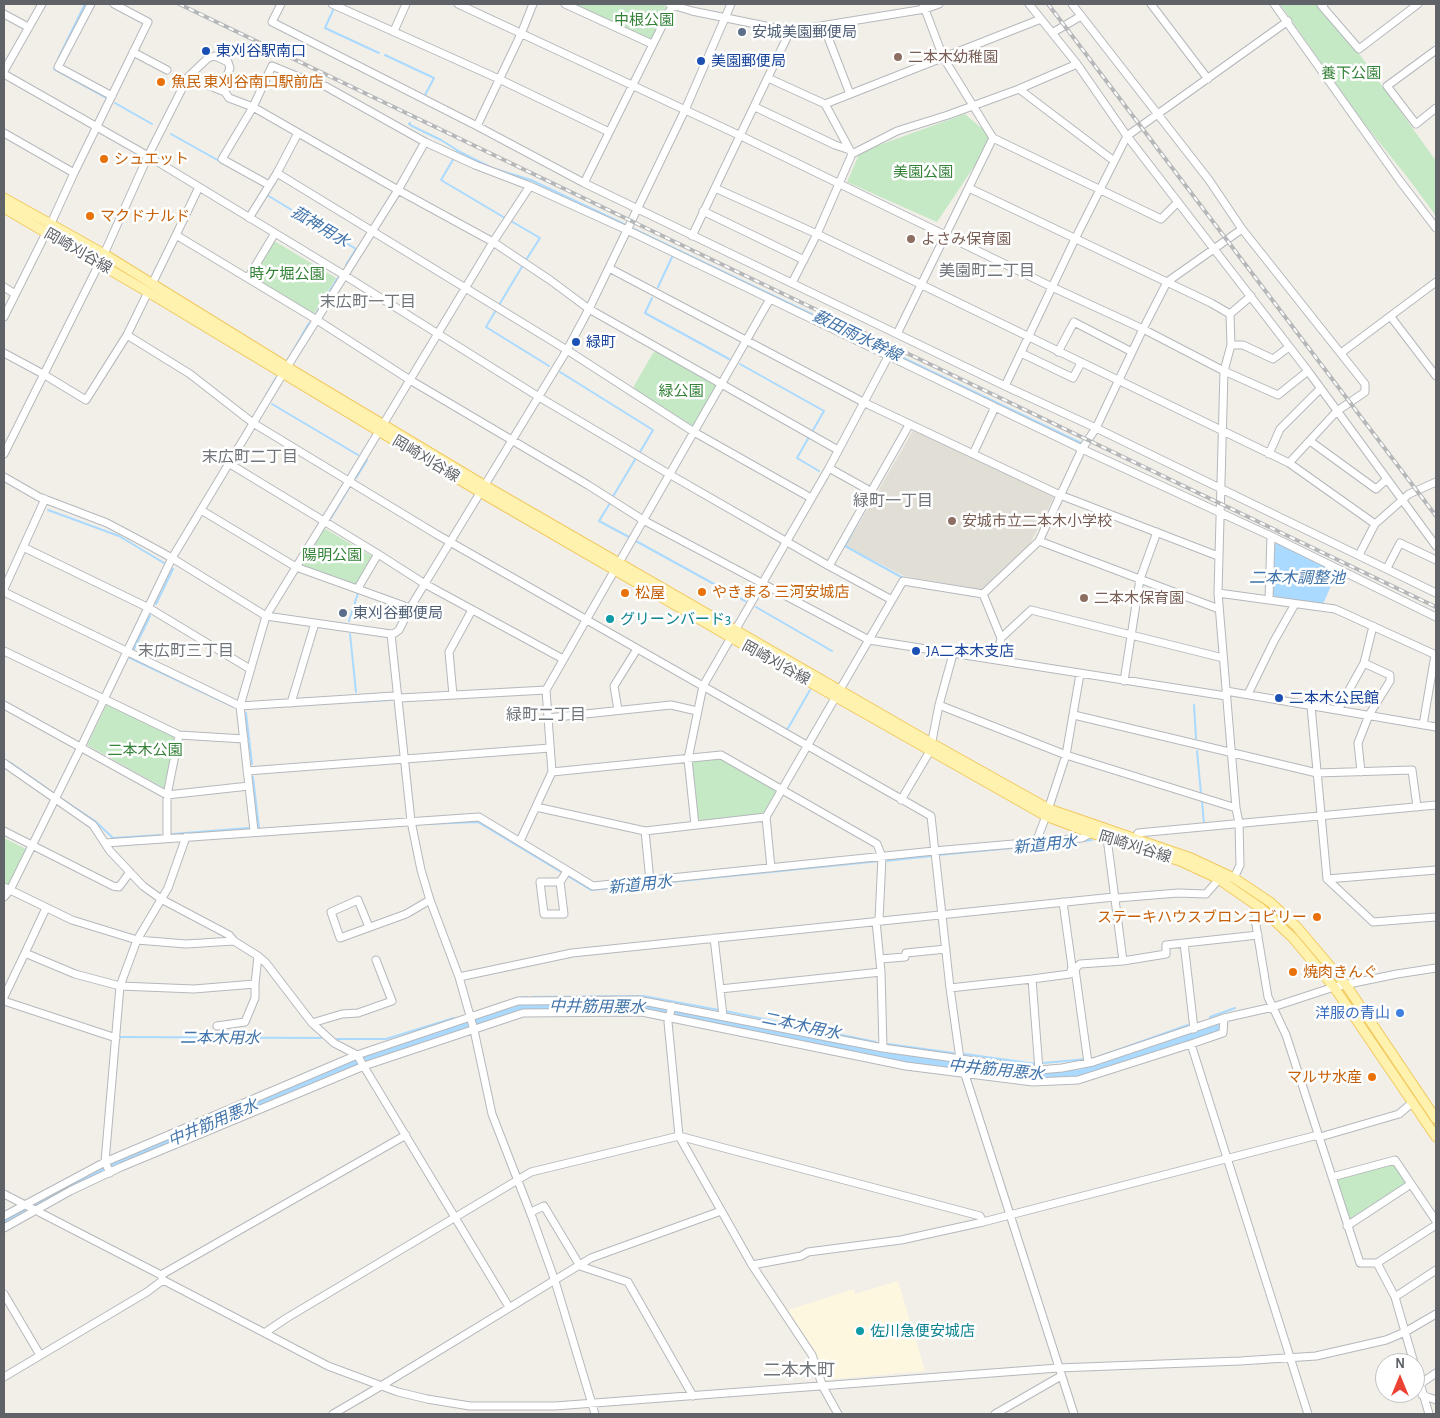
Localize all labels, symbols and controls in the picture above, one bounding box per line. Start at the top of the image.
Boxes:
park label: 中根公園 [614,11,674,29]
place label: 安城美園郵便局 [752,23,857,41]
marker: 安城美園郵便局 [736,26,748,38]
place label: 東刈谷駅南口 [216,42,306,60]
marker: 東刈谷駅南口 [200,45,212,57]
place label: 二本木幼稚園 [908,48,998,66]
marker: 二本木幼稚園 [892,51,904,63]
place label: 美園郵便局 [711,52,786,70]
marker: 美園郵便局 [695,55,707,67]
park label: 養下公園 [1321,64,1381,82]
place label: 魚民 東刈谷南口駅前店 [171,73,323,91]
marker: 魚民 東刈谷南口駅前店 [155,76,167,88]
place label: シュエット [114,150,189,168]
marker: シュエット [98,153,110,165]
park label: 美園公園 [893,163,953,181]
water label: 菰神用水 [288,202,352,252]
place label: マクドナルド [100,207,190,225]
marker: マクドナルド [84,210,96,222]
street label: 岡崎刈谷線 [41,224,115,278]
place label: よさみ保育園 [921,230,1011,248]
marker: よさみ保育園 [905,233,917,245]
district label: 美園町二丁目 [939,261,1035,281]
park label: 時ケ堀公園 [250,265,324,283]
district label: 末広町一丁目 [320,292,416,312]
water label: 薮田雨水幹線 [810,306,904,366]
place label: 緑町 [586,333,616,351]
marker: 緑町 [570,336,582,348]
park label: 緑公園 [659,382,703,400]
street label: 岡崎刈谷線 [389,432,463,486]
district label: 末広町二丁目 [202,447,298,467]
district label: 緑町一丁目 [853,491,933,511]
place label: 安城市立二本木小学校 [962,512,1112,530]
marker: 安城市立二本木小学校 [946,515,958,527]
park label: 陽明公園 [302,546,362,564]
water label: 二本木調整池 [1249,568,1345,588]
place label: やきまる 三河安城店 [712,583,849,601]
place label: 松屋 [635,584,665,602]
marker: やきまる 三河安城店 [696,586,708,598]
marker: 松屋 [619,587,631,599]
place label: 二本木保育園 [1094,589,1184,607]
marker: 二本木保育園 [1078,592,1090,604]
place label: 東刈谷郵便局 [353,604,443,622]
marker: 東刈谷郵便局 [337,607,349,619]
place label: グリーンバード3 [620,610,731,628]
marker: グリーンバード3 [604,613,616,625]
street label: 岡崎刈谷線 [739,637,813,689]
district label: 末広町三丁目 [138,641,234,661]
place label: JA二本木支店 [926,642,1014,660]
marker: JA二本木支店 [910,645,922,657]
place label: 二本木公民館 [1289,689,1379,707]
marker: 二本木公民館 [1273,692,1285,704]
district label: 緑町二丁目 [506,705,586,725]
park label: 二本木公園 [108,741,182,759]
street label: 岡崎刈谷線 [1097,827,1173,867]
water label: 新道用水 [1012,832,1078,858]
water label: 新道用水 [607,872,673,898]
place label: ステーキハウスブロンコビリー [1097,908,1307,926]
marker: ステーキハウスブロンコビリー [1311,911,1323,923]
place label: 焼肉きんぐ [1303,963,1378,981]
marker: 焼肉きんぐ [1287,966,1299,978]
water label: 中井筋用悪水 [549,997,645,1017]
place label: 洋服の青山 [1315,1004,1390,1022]
marker: 洋服の青山 [1394,1007,1406,1019]
water label: 二本木用水 [760,1008,842,1044]
water label: 二本木用水 [180,1028,260,1048]
water label: 中井筋用悪水 [947,1055,1045,1085]
place label: マルサ水産 [1287,1068,1362,1086]
marker: マルサ水産 [1366,1071,1378,1083]
water label: 中井筋用悪水 [165,1095,261,1151]
place label: 佐川急便安城店 [870,1322,975,1340]
marker: 佐川急便安城店 [854,1325,866,1337]
north arrow [1375,1353,1425,1403]
text: N [1395,1357,1405,1371]
district label: 二本木町 [763,1360,835,1382]

